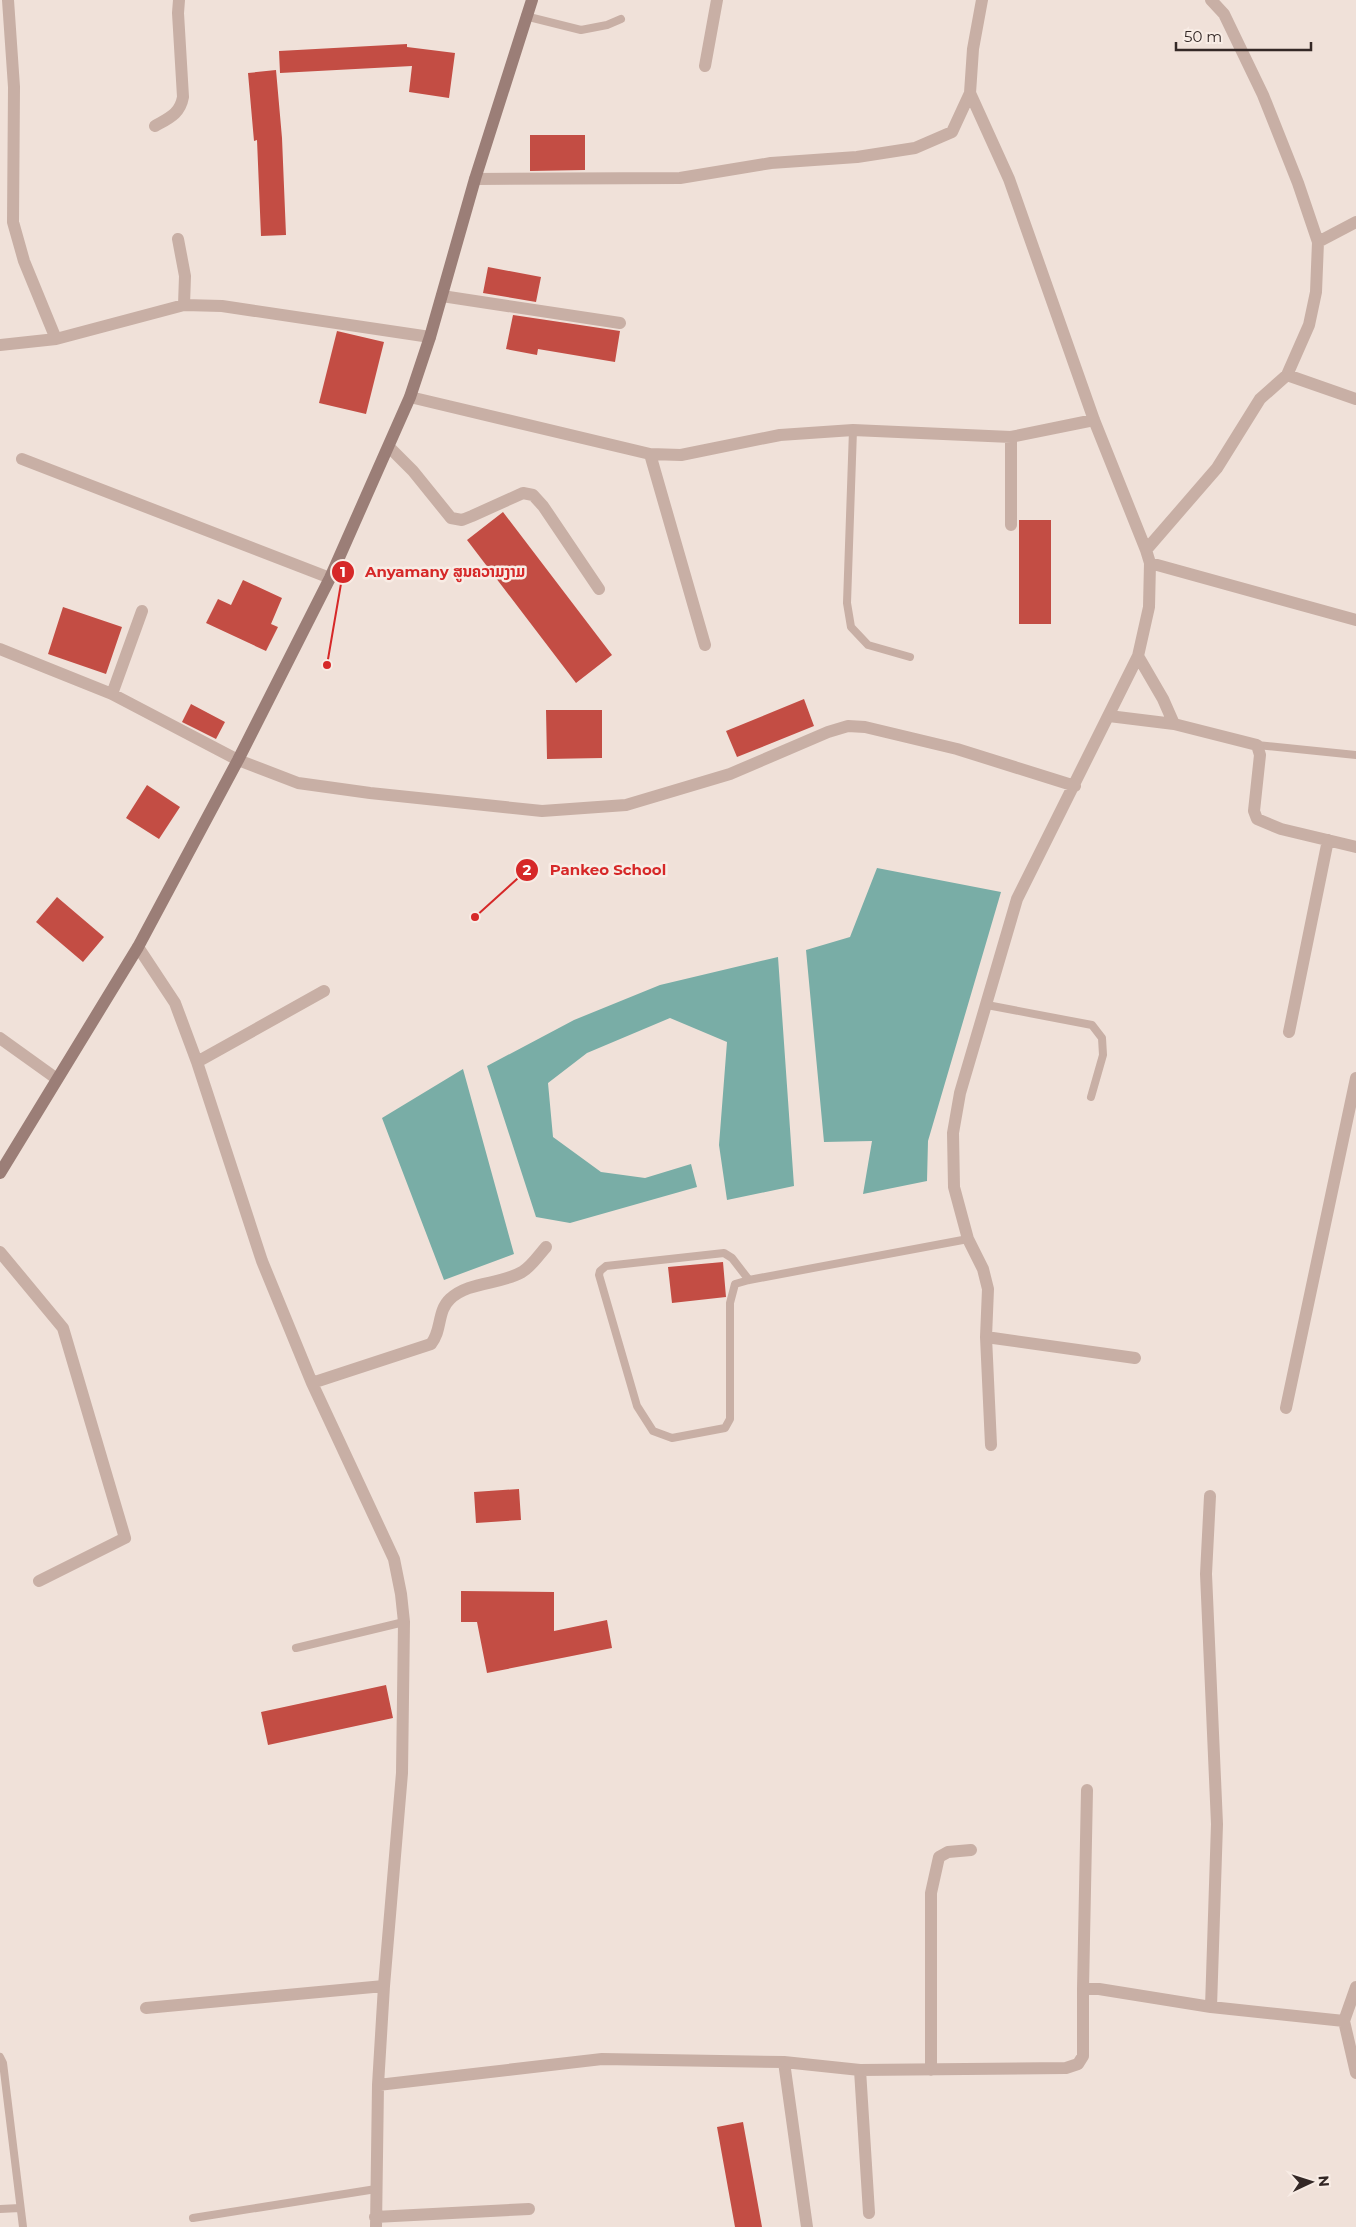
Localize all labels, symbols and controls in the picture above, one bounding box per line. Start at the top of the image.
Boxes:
scale bar [1176,20,1311,52]
text: 50 m [1184,27,1222,46]
callout: Anyamany ສູນຄວາມງາມ [330,557,536,587]
text: 1 [340,562,346,581]
text: Anyamany ສູນຄວາມງາມ [364,562,525,583]
callout: Pankeo School [515,855,676,885]
text: 2 [523,860,532,879]
text: Pankeo School [550,860,666,879]
north arrow [1286,2157,1336,2207]
text: N [1315,2175,1333,2187]

